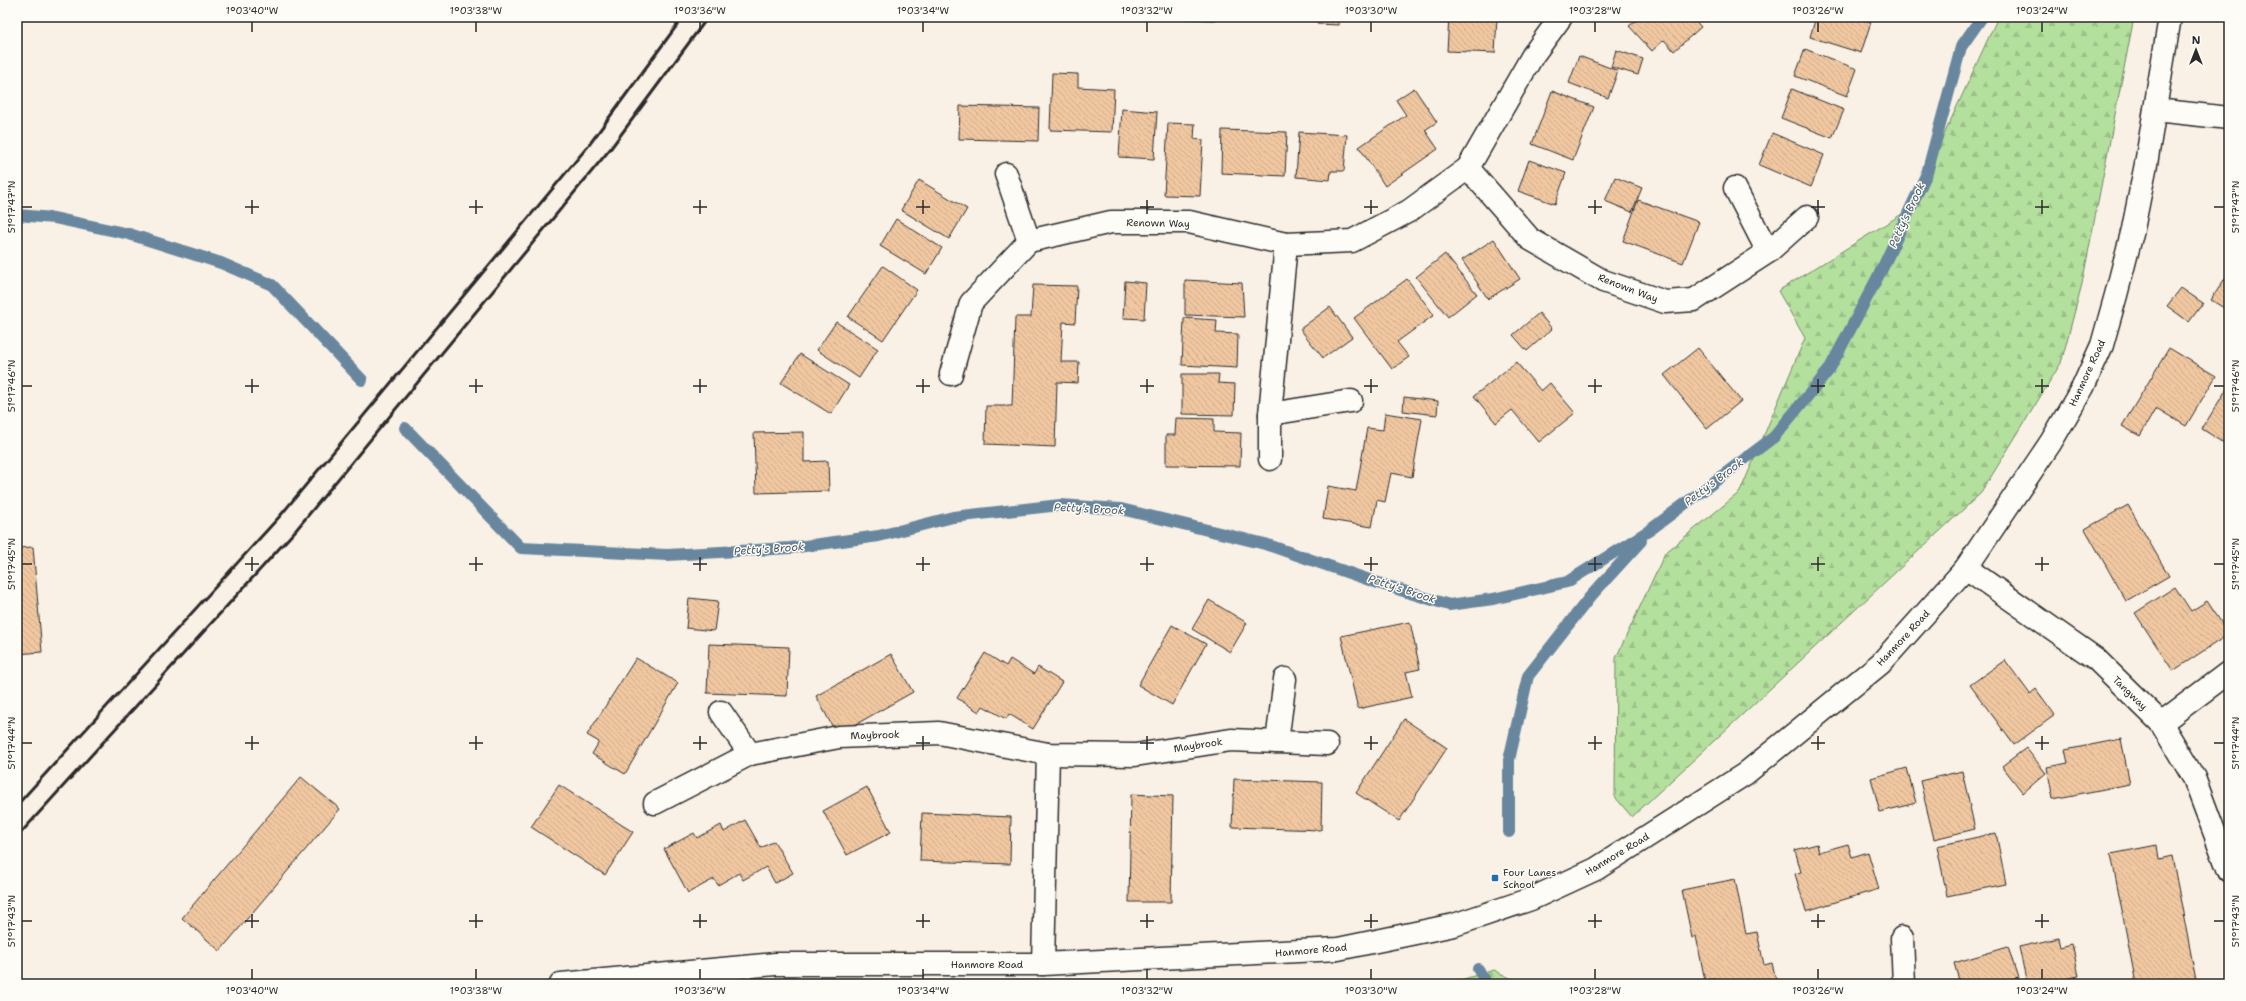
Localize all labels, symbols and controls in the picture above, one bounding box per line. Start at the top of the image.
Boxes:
text: 1°03'40"W [226,4,279,17]
text: 1°03'38"W [450,4,503,17]
text: 1°03'36"W [674,4,726,17]
text: 1°03'34"W [897,4,949,17]
text: 1°03'32"W [1121,4,1173,17]
text: 1°03'30"W [1345,4,1398,17]
text: 1°03'28"W [1569,4,1622,17]
text: 1°03'26"W [1792,4,1844,17]
text: 1°03'24"W [2016,4,2068,17]
north arrow [2176,30,2216,70]
text: N [2192,33,2201,48]
water label: Petty's Brook [1885,179,1929,250]
text: 51°17'47"N [5,181,18,233]
text: 51°17'47"N [2229,181,2242,233]
street label: Renown Way [1126,216,1190,230]
street label: Renown Way [1596,271,1660,306]
street label: Hanmore Road [2066,337,2108,409]
text: 51°17'46"N [5,360,18,412]
text: 51°17'46"N [2229,360,2242,412]
water label: Petty's Brook [1681,454,1747,509]
water label: Petty's Brook [1053,500,1125,518]
text: 51°17'45"N [5,538,18,590]
text: 51°17'45"N [2229,538,2242,590]
water label: Petty's Brook [733,539,805,559]
water label: Petty's Brook [1366,571,1438,607]
street label: Hanmore Road [1874,607,1933,669]
street label: Tangway [2110,673,2150,713]
text: 51°17'44"N [5,717,18,769]
text: 51°17'44"N [2229,717,2242,769]
street label: Maybrook [850,728,900,742]
street label: Maybrook [1173,735,1224,755]
street label: Hanmore Road [1583,829,1652,878]
place label: Four Lanes School [1503,866,1556,891]
marker: Four Lanes School [1490,873,1500,883]
text: 51°17'43"N [5,895,18,947]
text: 51°17'43"N [2229,895,2242,947]
street label: Hanmore Road [1274,940,1348,960]
street label: Hanmore Road [951,958,1024,971]
text: 1°03'40"W [226,984,279,997]
text: 1°03'38"W [450,984,503,997]
text: 1°03'36"W [674,984,726,997]
text: 1°03'34"W [897,984,949,997]
text: 1°03'32"W [1121,984,1173,997]
text: 1°03'30"W [1345,984,1398,997]
text: 1°03'28"W [1569,984,1622,997]
text: 1°03'26"W [1792,984,1844,997]
text: 1°03'24"W [2016,984,2068,997]

